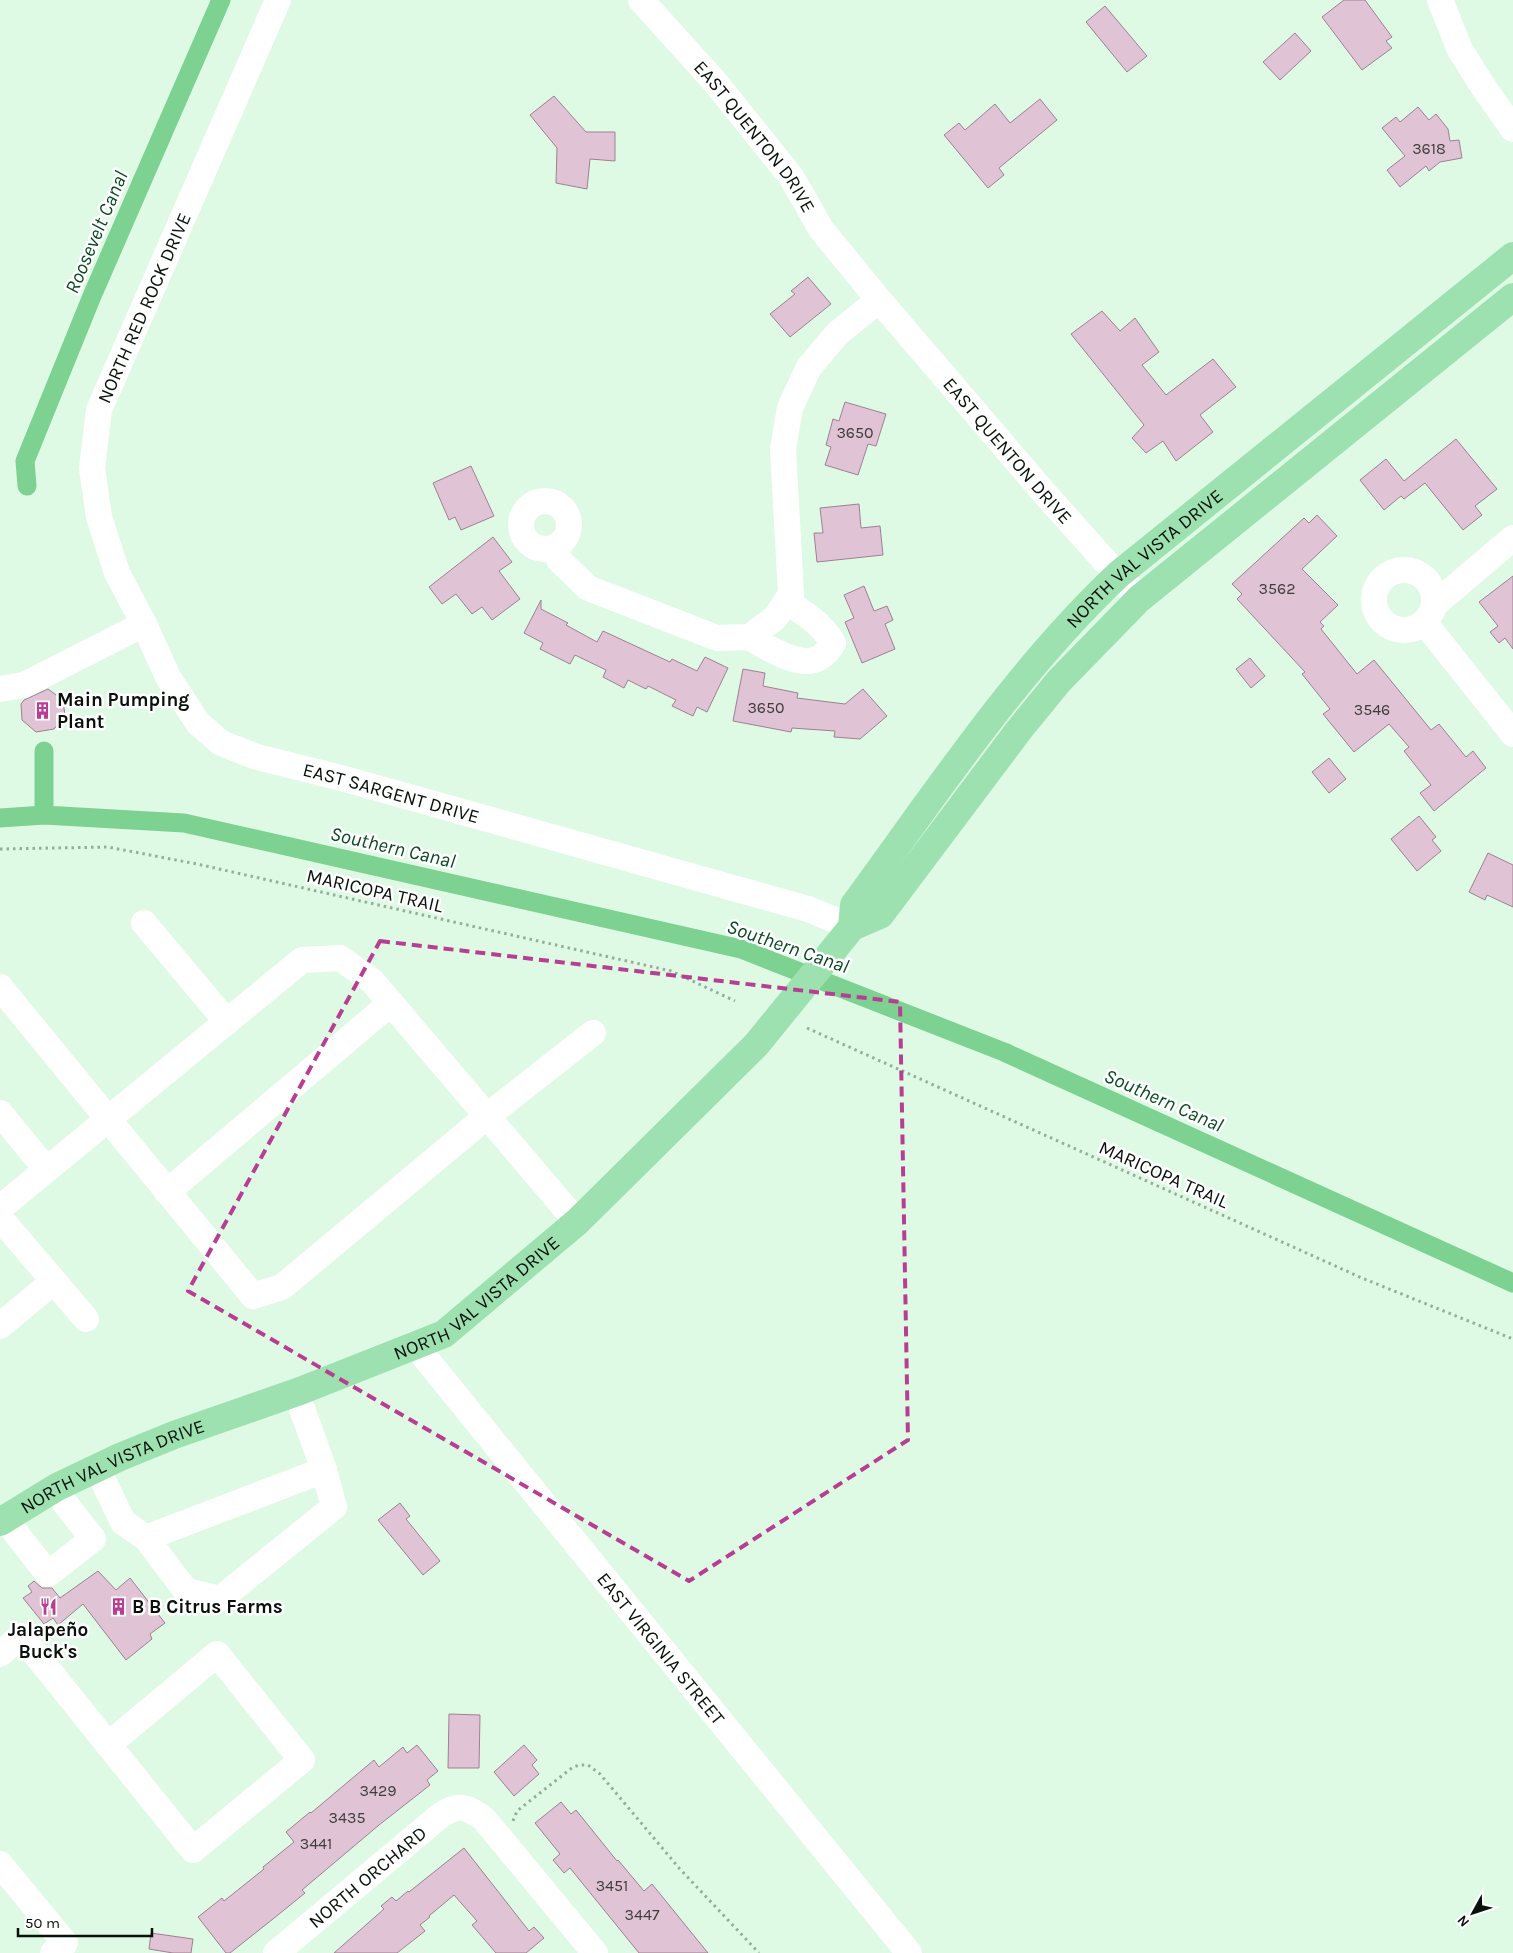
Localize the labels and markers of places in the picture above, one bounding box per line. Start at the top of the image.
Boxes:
place label: Main Pumping Plant [57,689,189,733]
building icon: Main Pumping Plant [33,700,53,720]
restaurant icon: Jalapeño Buck's [38,1596,58,1616]
building icon: B B Citrus Farms [108,1596,128,1616]
place label: B B Citrus Farms [132,1596,283,1618]
place label: Jalapeño Buck's [8,1619,88,1663]

